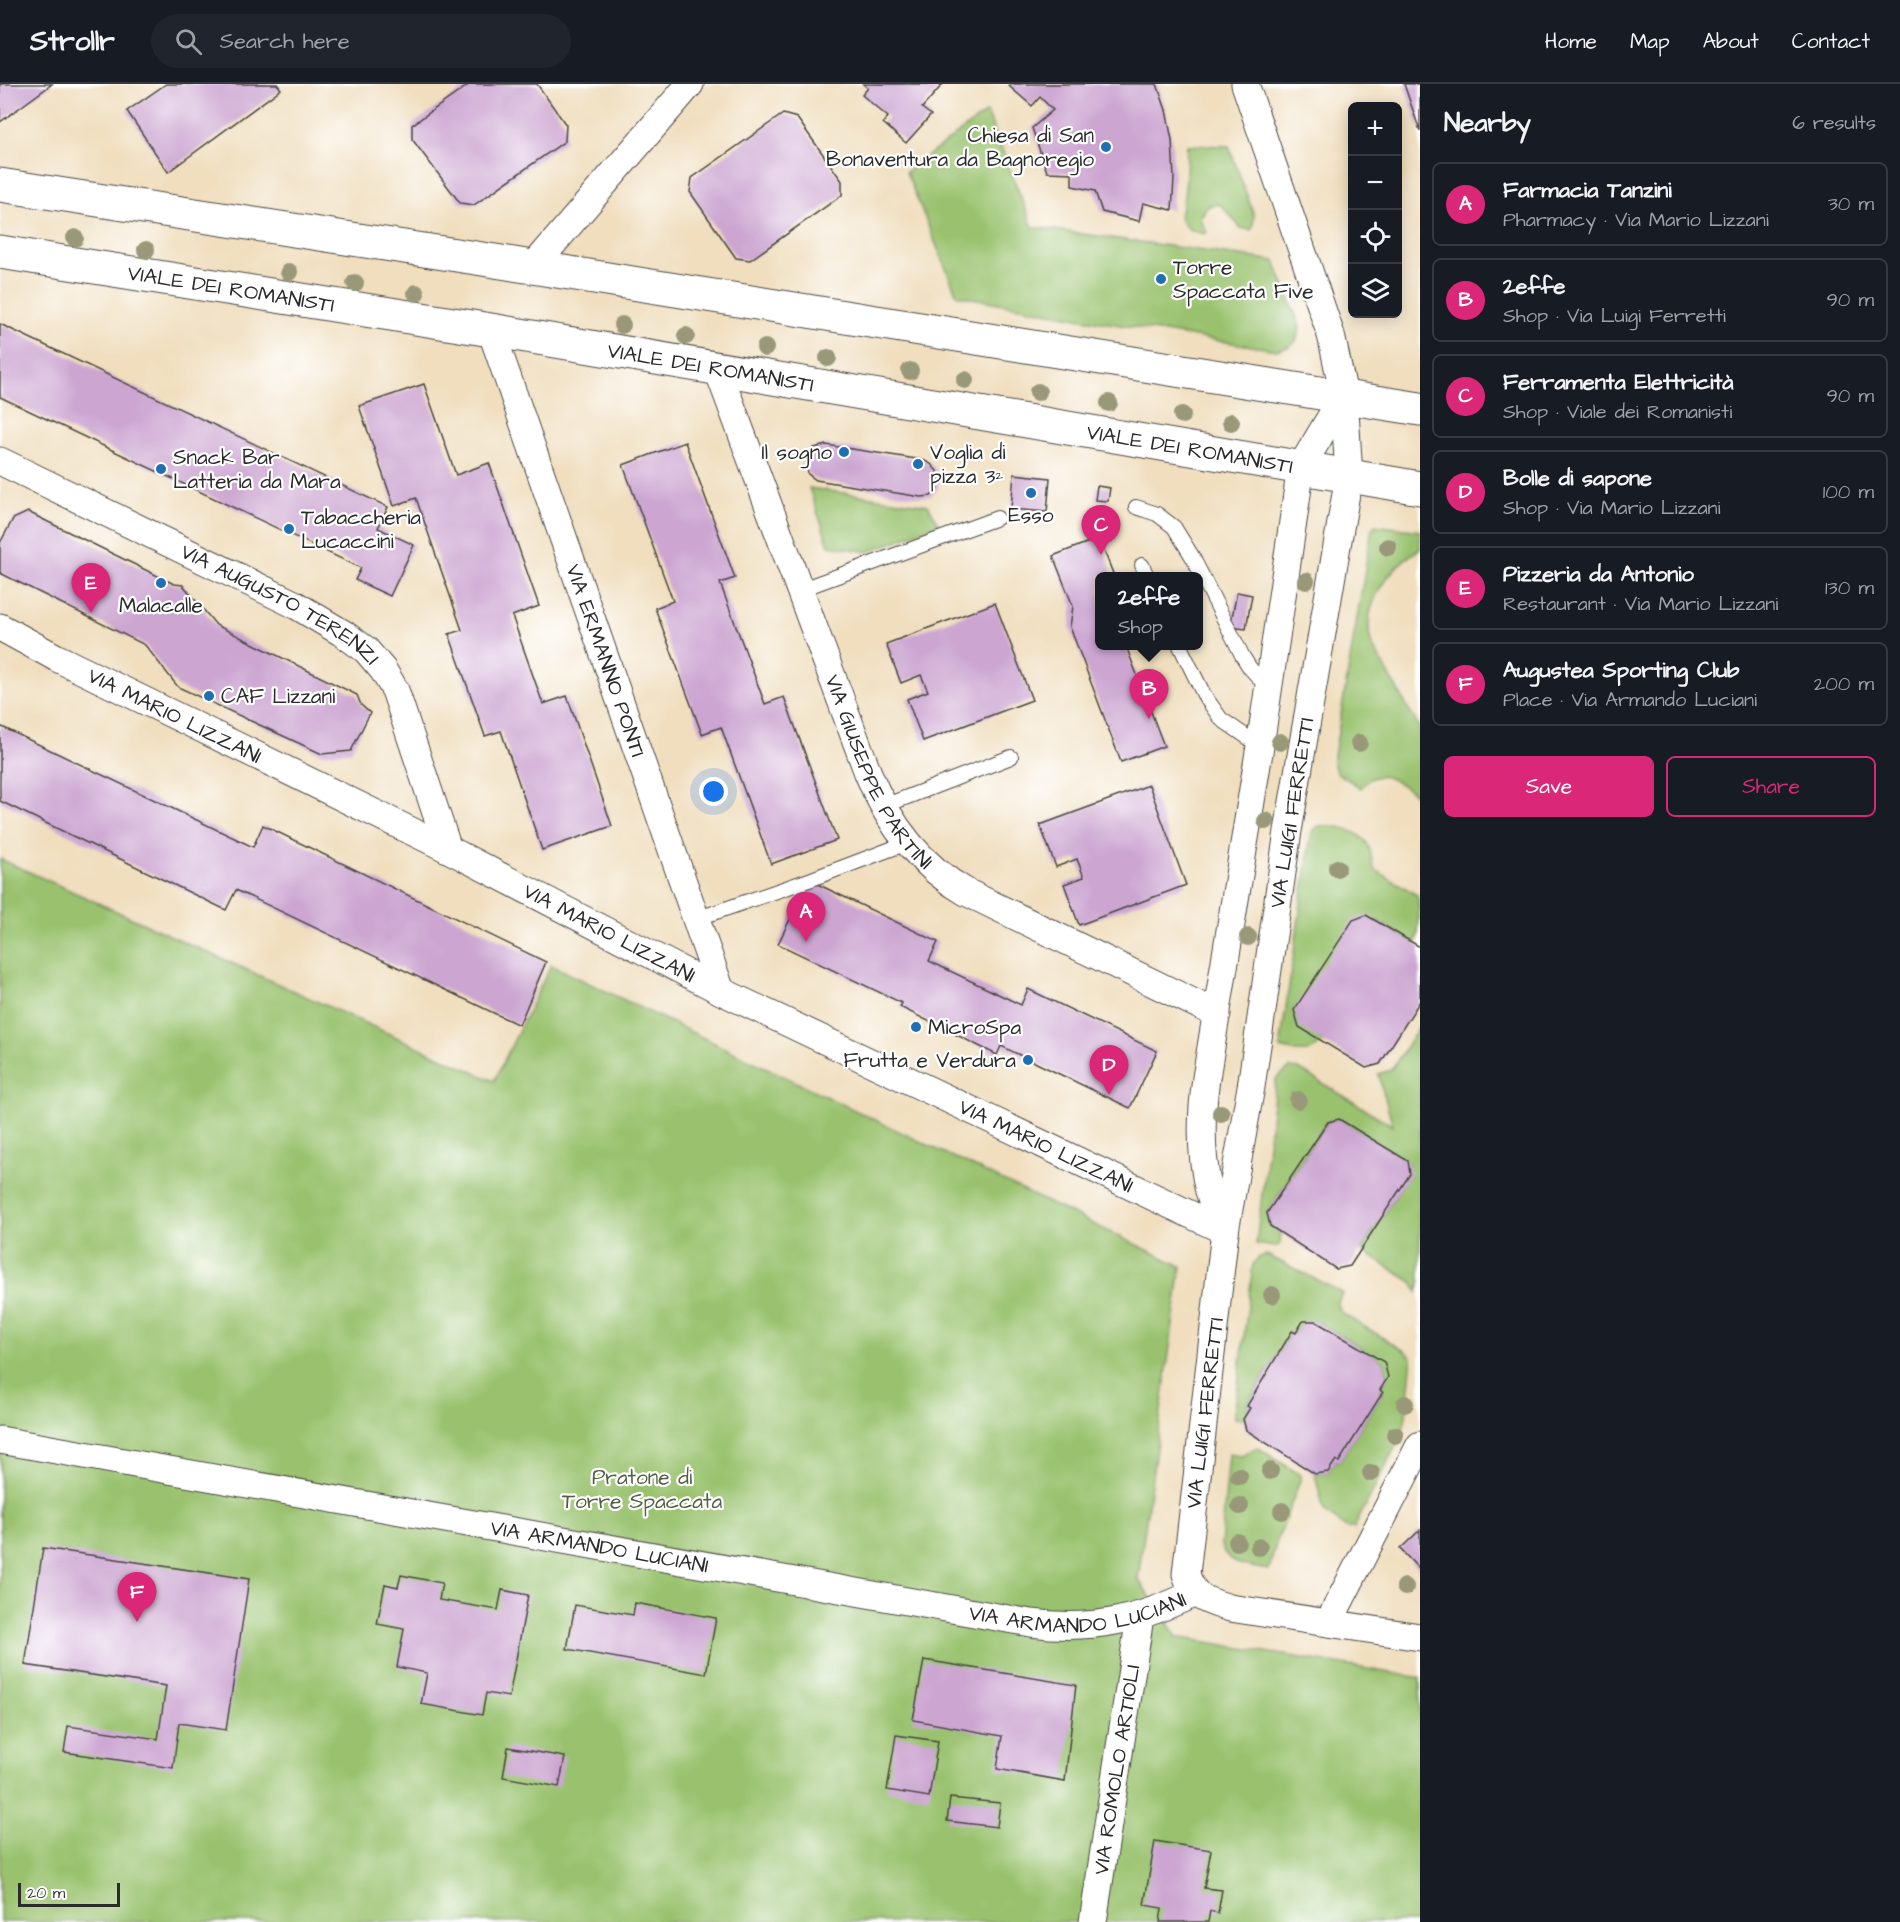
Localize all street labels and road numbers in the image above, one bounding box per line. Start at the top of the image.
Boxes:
street label: VIALE DEI ROMANISTI [126,258,337,319]
street label: VIALE DEI ROMANISTI [605,336,816,399]
street label: VIALE DEI ROMANISTI [1084,417,1295,481]
street label: VIA AUGUSTO TERENZI [176,537,387,671]
street label: VIA ERMANNO PONTI [559,560,653,761]
street label: VIA MARIO LIZZANI [83,661,267,770]
street label: VIA GIUSEPPE PARTINI [818,671,939,876]
street label: VIA LUIGI FERRETTI [1263,716,1321,910]
street label: VIA MARIO LIZZANI [518,876,700,990]
street label: VIA MARIO LIZZANI [954,1092,1138,1200]
street label: VIA LUIGI FERRETTI [1179,1316,1231,1510]
street label: VIA ARMANDO LUCIANI [488,1513,711,1580]
street label: VIA ARMANDO LUCIANI [967,1585,1191,1640]
street label: VIA ROMOLO ARTIOLI [1086,1663,1147,1877]

